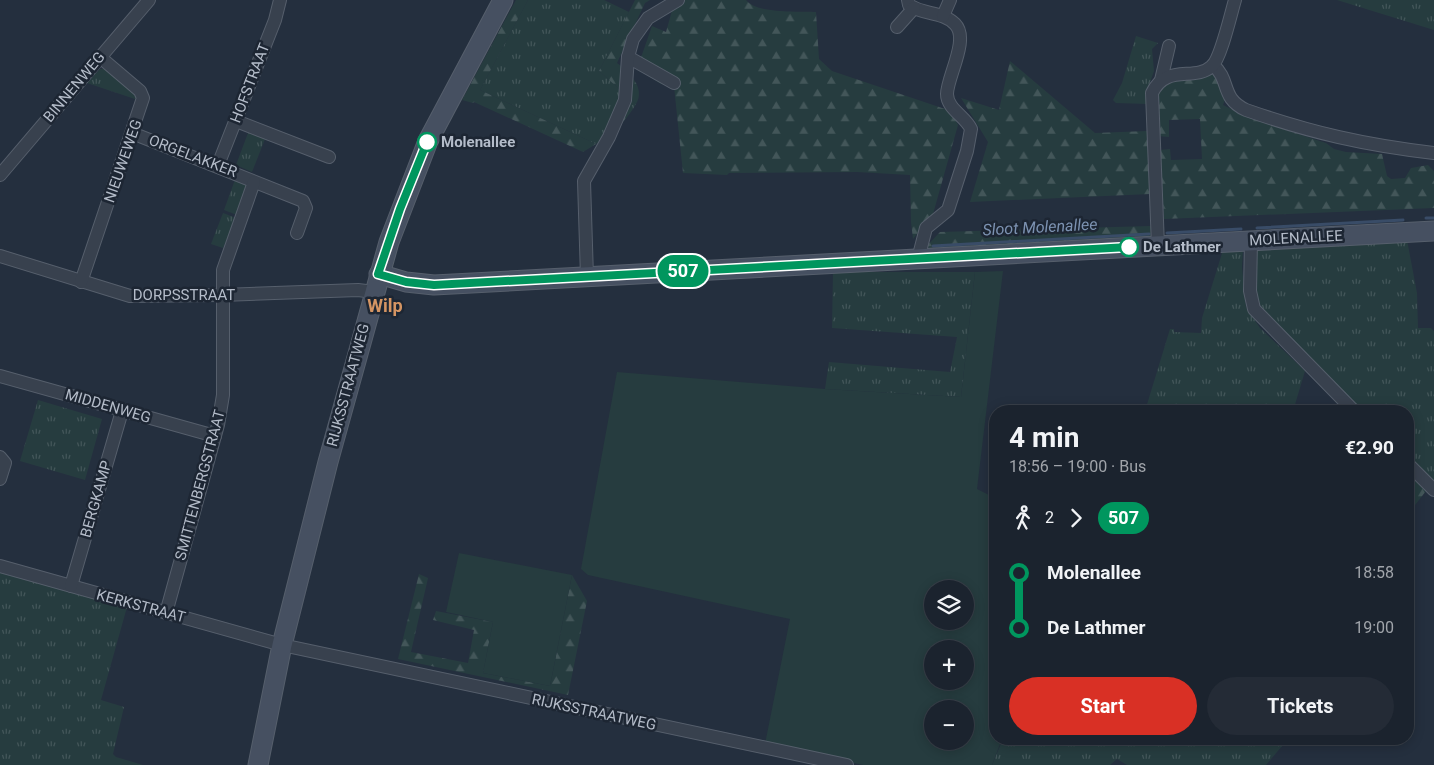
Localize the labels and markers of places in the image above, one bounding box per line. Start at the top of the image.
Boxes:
marker: Molenallee [417,132,437,152]
place label: Molenallee [441,133,515,151]
marker: De Lathmer [1119,237,1139,257]
place label: De Lathmer [1143,238,1221,256]

